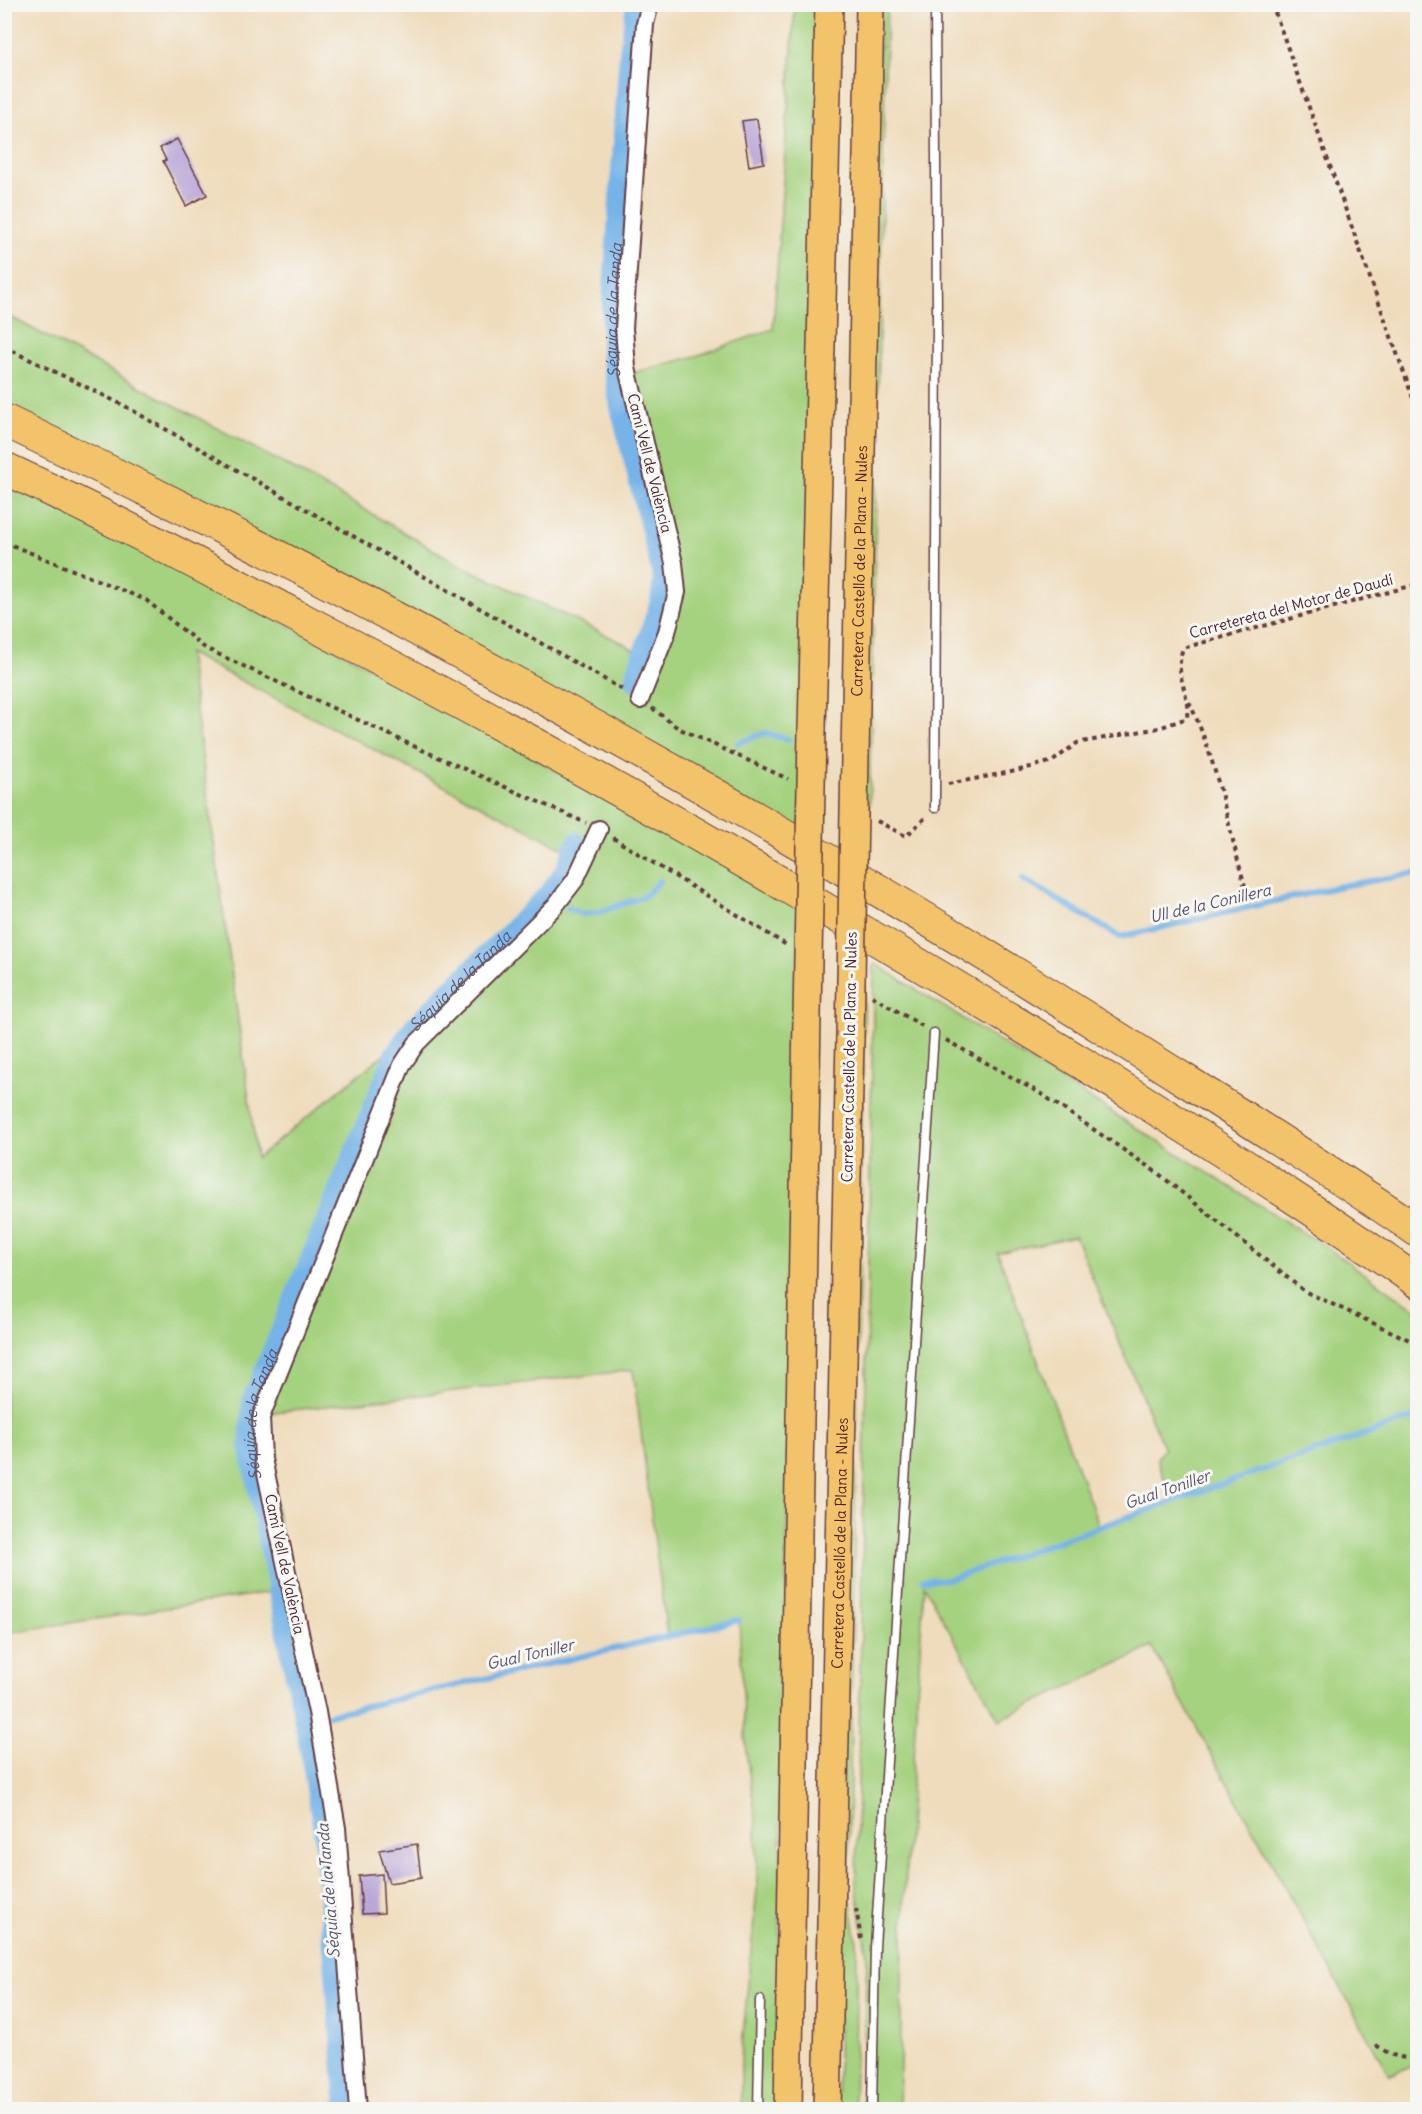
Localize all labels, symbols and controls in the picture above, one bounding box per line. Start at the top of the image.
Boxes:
water label: Séquia de la Tanda [600,242,626,379]
street label: Camí Vell de València [623,391,677,535]
street label: Carretera Castelló de la Plana - Nules [847,445,871,697]
street label: Carretereta del Motor de Daudí [1187,570,1395,642]
water label: Ull de la Conillera [1148,879,1273,927]
water label: Séquia de la Tanda [405,926,516,1035]
street label: Carretera Castelló de la Plana - Nules [837,931,861,1183]
water label: Séquia de la Tanda [239,1345,282,1482]
street label: Carretera Castelló de la Plana - Nules [827,1417,851,1669]
water label: Gual Toniller [1122,1464,1215,1513]
street label: Camí Vell de València [261,1492,309,1636]
water label: Gual Toniller [484,1634,578,1674]
water label: Séquia de la Tanda [312,1822,344,1959]

